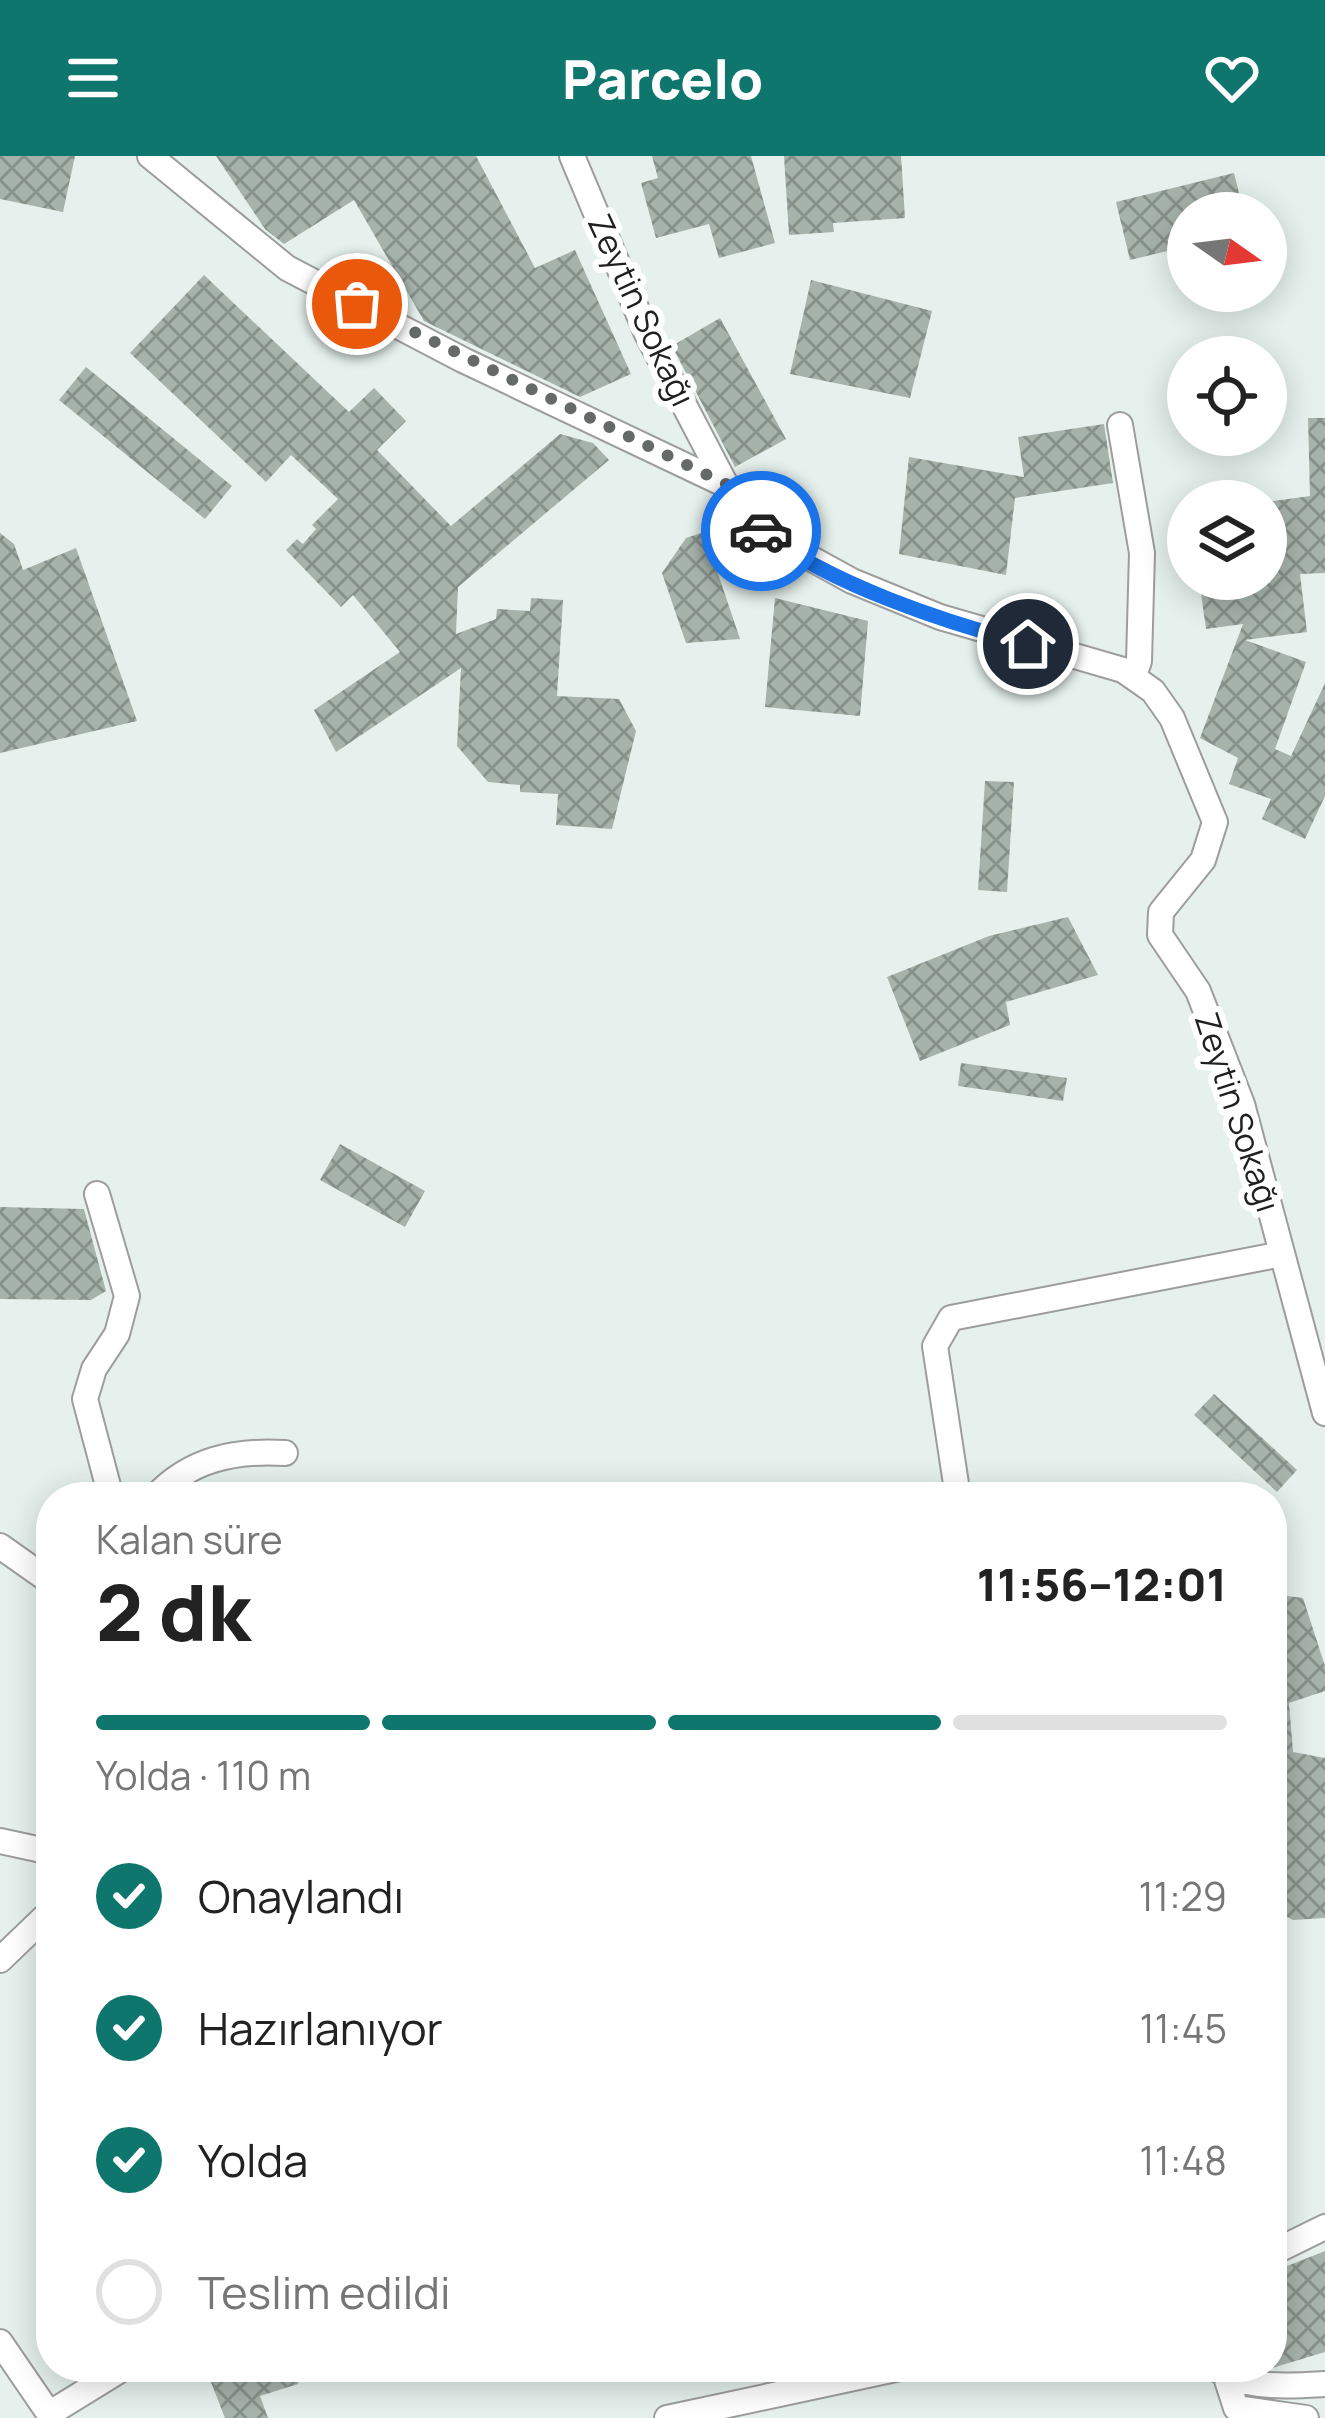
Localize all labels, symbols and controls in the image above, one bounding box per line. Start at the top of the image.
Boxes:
text: Parcelo [562,41,763,115]
icon: menu [60,45,126,111]
icon: heart [1199,45,1265,111]
north arrow [1167,192,1287,312]
map controls [1167,192,1287,600]
street label: Zeytin Sokağı [578,207,706,413]
pin [306,253,408,355]
icon: bag [324,271,390,337]
button: locate [1167,336,1287,456]
courier [701,471,821,591]
button: layers [1167,480,1287,600]
icon: car [728,498,794,564]
pin [977,593,1079,695]
icon: home [995,611,1061,677]
street label: Zeytin Sokağı [1185,1007,1291,1217]
text: Kalan süre [96,1512,283,1566]
text: 11:56–12:01 [977,1553,1227,1615]
text: 2 dk [96,1558,251,1664]
text: Yolda · 110 m [96,1748,311,1802]
icon: check [96,1863,162,1929]
text: Onaylandı [198,1865,404,1927]
text: 11:29 [1138,1869,1227,1923]
icon: check [96,1995,162,2061]
text: Hazırlanıyor [198,1997,443,2059]
text: 11:45 [1139,2001,1227,2055]
icon: check [96,2127,162,2193]
text: Yolda [198,2129,308,2191]
text: 11:48 [1139,2133,1227,2187]
text: Teslim edildi [198,2261,451,2323]

